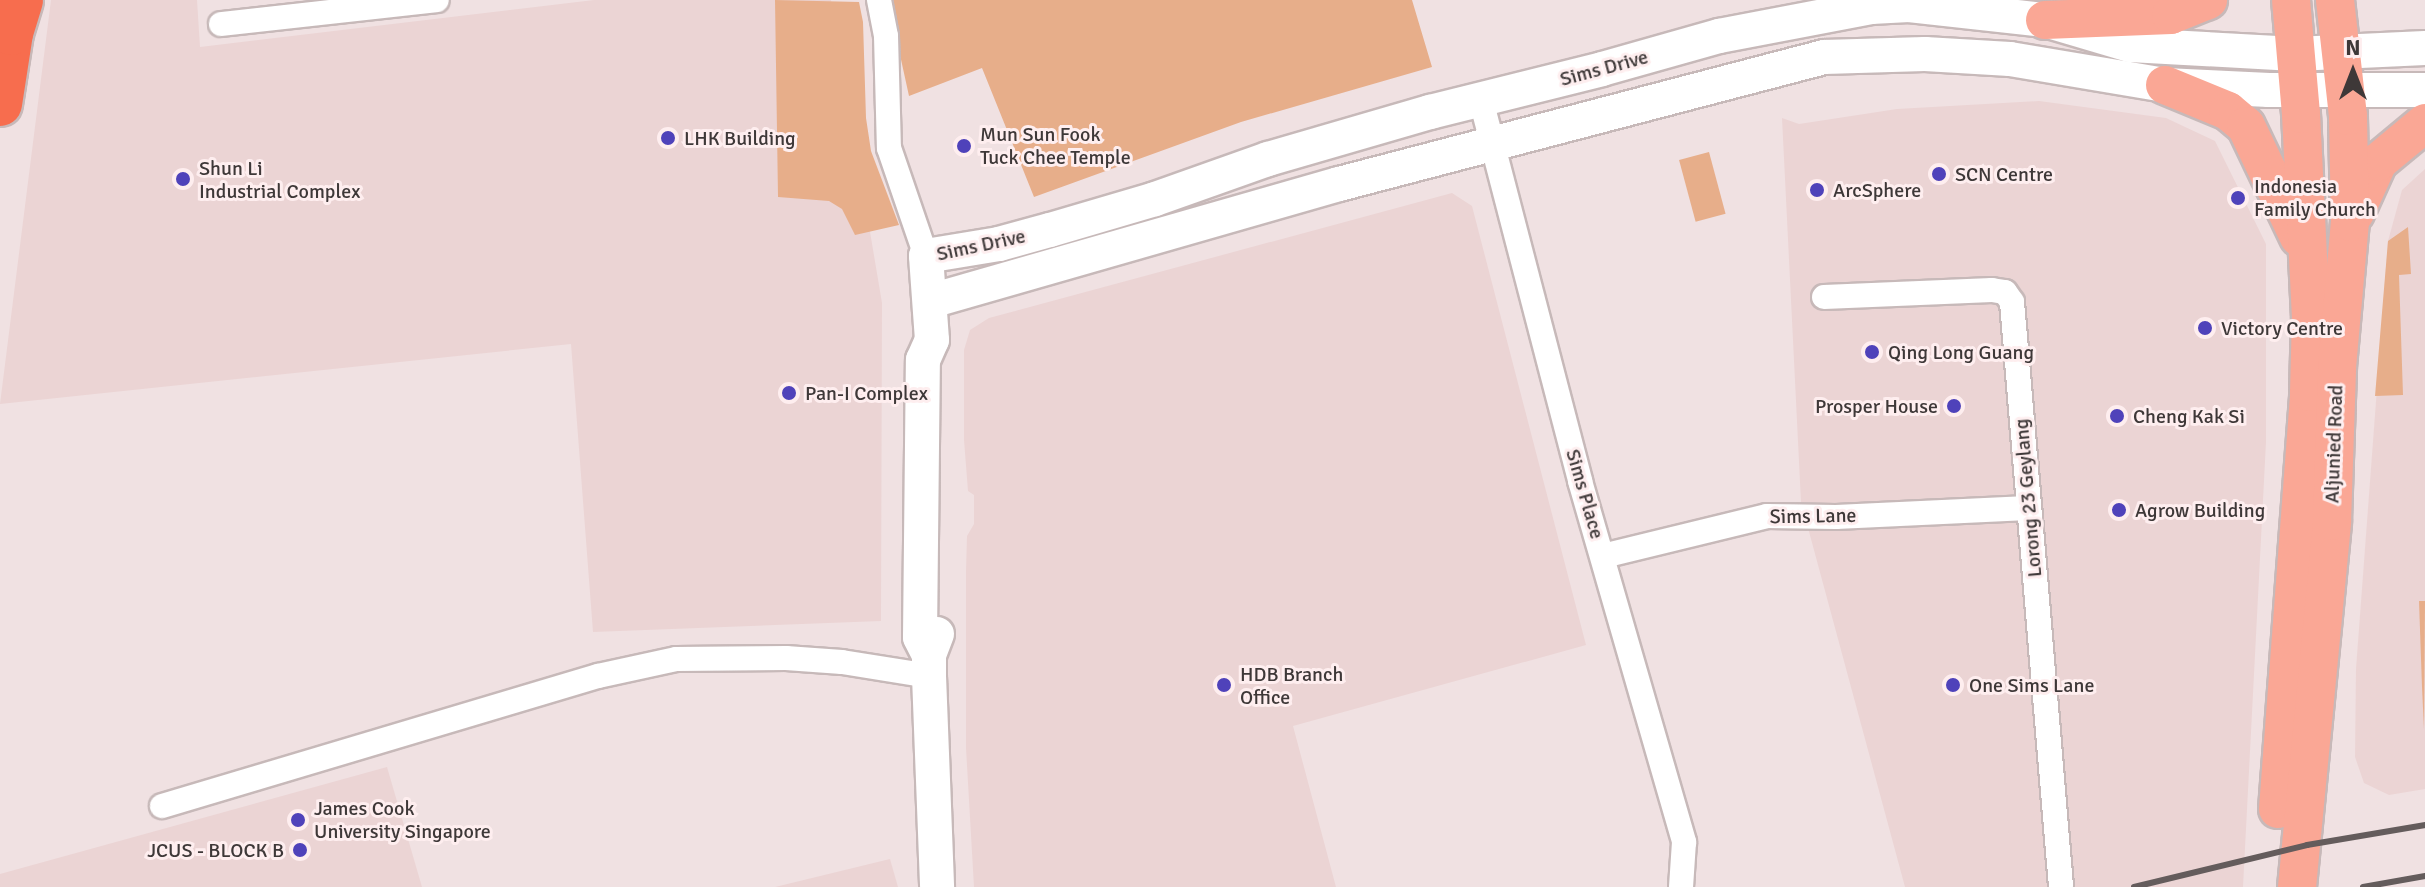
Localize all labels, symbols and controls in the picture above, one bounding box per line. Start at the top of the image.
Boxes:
north arrow [2313,32,2393,112]
text: N [2345,34,2361,61]
street label: Sims Drive [1557,45,1651,91]
place label: Mun Sun Fook Tuck Chee Temple [980,122,1131,169]
place label: LHK Building [684,126,796,150]
marker: LHK Building [659,129,677,147]
marker: Mun Sun Fook Tuck Chee Temple [955,137,973,155]
place label: Shun Li Industrial Complex [199,156,360,203]
place label: SCN Centre [1955,162,2053,186]
marker: SCN Centre [1930,165,1948,183]
marker: Shun Li Industrial Complex [174,170,192,188]
place label: Indonesia Family Church [2254,174,2376,221]
place label: ArcSphere [1833,178,1921,202]
marker: ArcSphere [1808,181,1826,199]
marker: Indonesia Family Church [2229,189,2247,207]
street label: Sims Drive [934,224,1028,266]
place label: Victory Centre [2221,316,2343,340]
marker: Victory Centre [2196,319,2214,337]
place label: Qing Long Guang [1888,340,2034,364]
marker: Qing Long Guang [1863,343,1881,361]
place label: Pan-I Complex [805,381,928,405]
marker: Pan-I Complex [780,384,798,402]
street label: Aljunied Road [2320,384,2348,504]
place label: Prosper House [1815,394,1938,418]
marker: Prosper House [1945,397,1963,415]
place label: Cheng Kak Si [2133,404,2245,428]
marker: Cheng Kak Si [2108,407,2126,425]
street label: Lorong 23 Geylang [2009,418,2047,578]
street label: Sims Place [1561,446,1609,542]
place label: Agrow Building [2135,498,2265,522]
marker: Agrow Building [2110,501,2128,519]
street label: Sims Lane [1769,503,1857,529]
place label: HDB Branch Office [1240,662,1343,709]
place label: One Sims Lane [1969,673,2094,697]
marker: HDB Branch Office [1215,676,1233,694]
marker: One Sims Lane [1944,676,1962,694]
place label: James Cook University Singapore [314,796,491,843]
marker: James Cook University Singapore [289,811,307,829]
place label: JCUS - BLOCK B [147,838,284,862]
marker: JCUS - BLOCK B [291,841,309,859]

